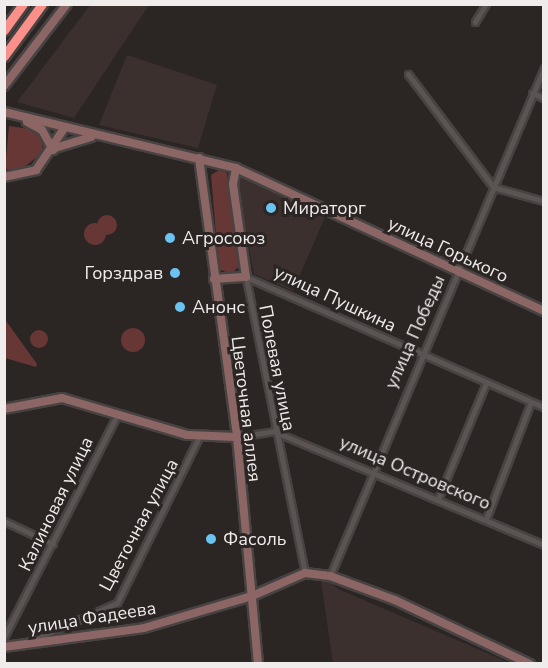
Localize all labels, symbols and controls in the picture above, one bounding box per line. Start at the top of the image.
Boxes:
place label: Мираторг [283,197,366,219]
marker: Мираторг [264,201,278,215]
street label: улица Горького [384,213,512,287]
place label: Агросоюз [182,227,265,249]
marker: Агросоюз [163,231,177,245]
street label: улица Пушкина [270,261,400,337]
place label: Горздрав [85,262,163,284]
marker: Горздрав [168,266,182,280]
street label: улица Победы [380,272,450,392]
place label: Анонс [192,296,245,318]
marker: Анонс [173,300,187,314]
street label: Полевая улица [254,303,300,433]
street label: Цветочная аллея [226,335,266,483]
street label: улица Островского [336,431,494,515]
street label: Калиновая улица [14,433,98,575]
street label: Цветочная улица [95,455,183,595]
place label: Фасоль [223,528,286,550]
marker: Фасоль [204,532,218,546]
street label: улица Фадеева [26,597,158,639]

